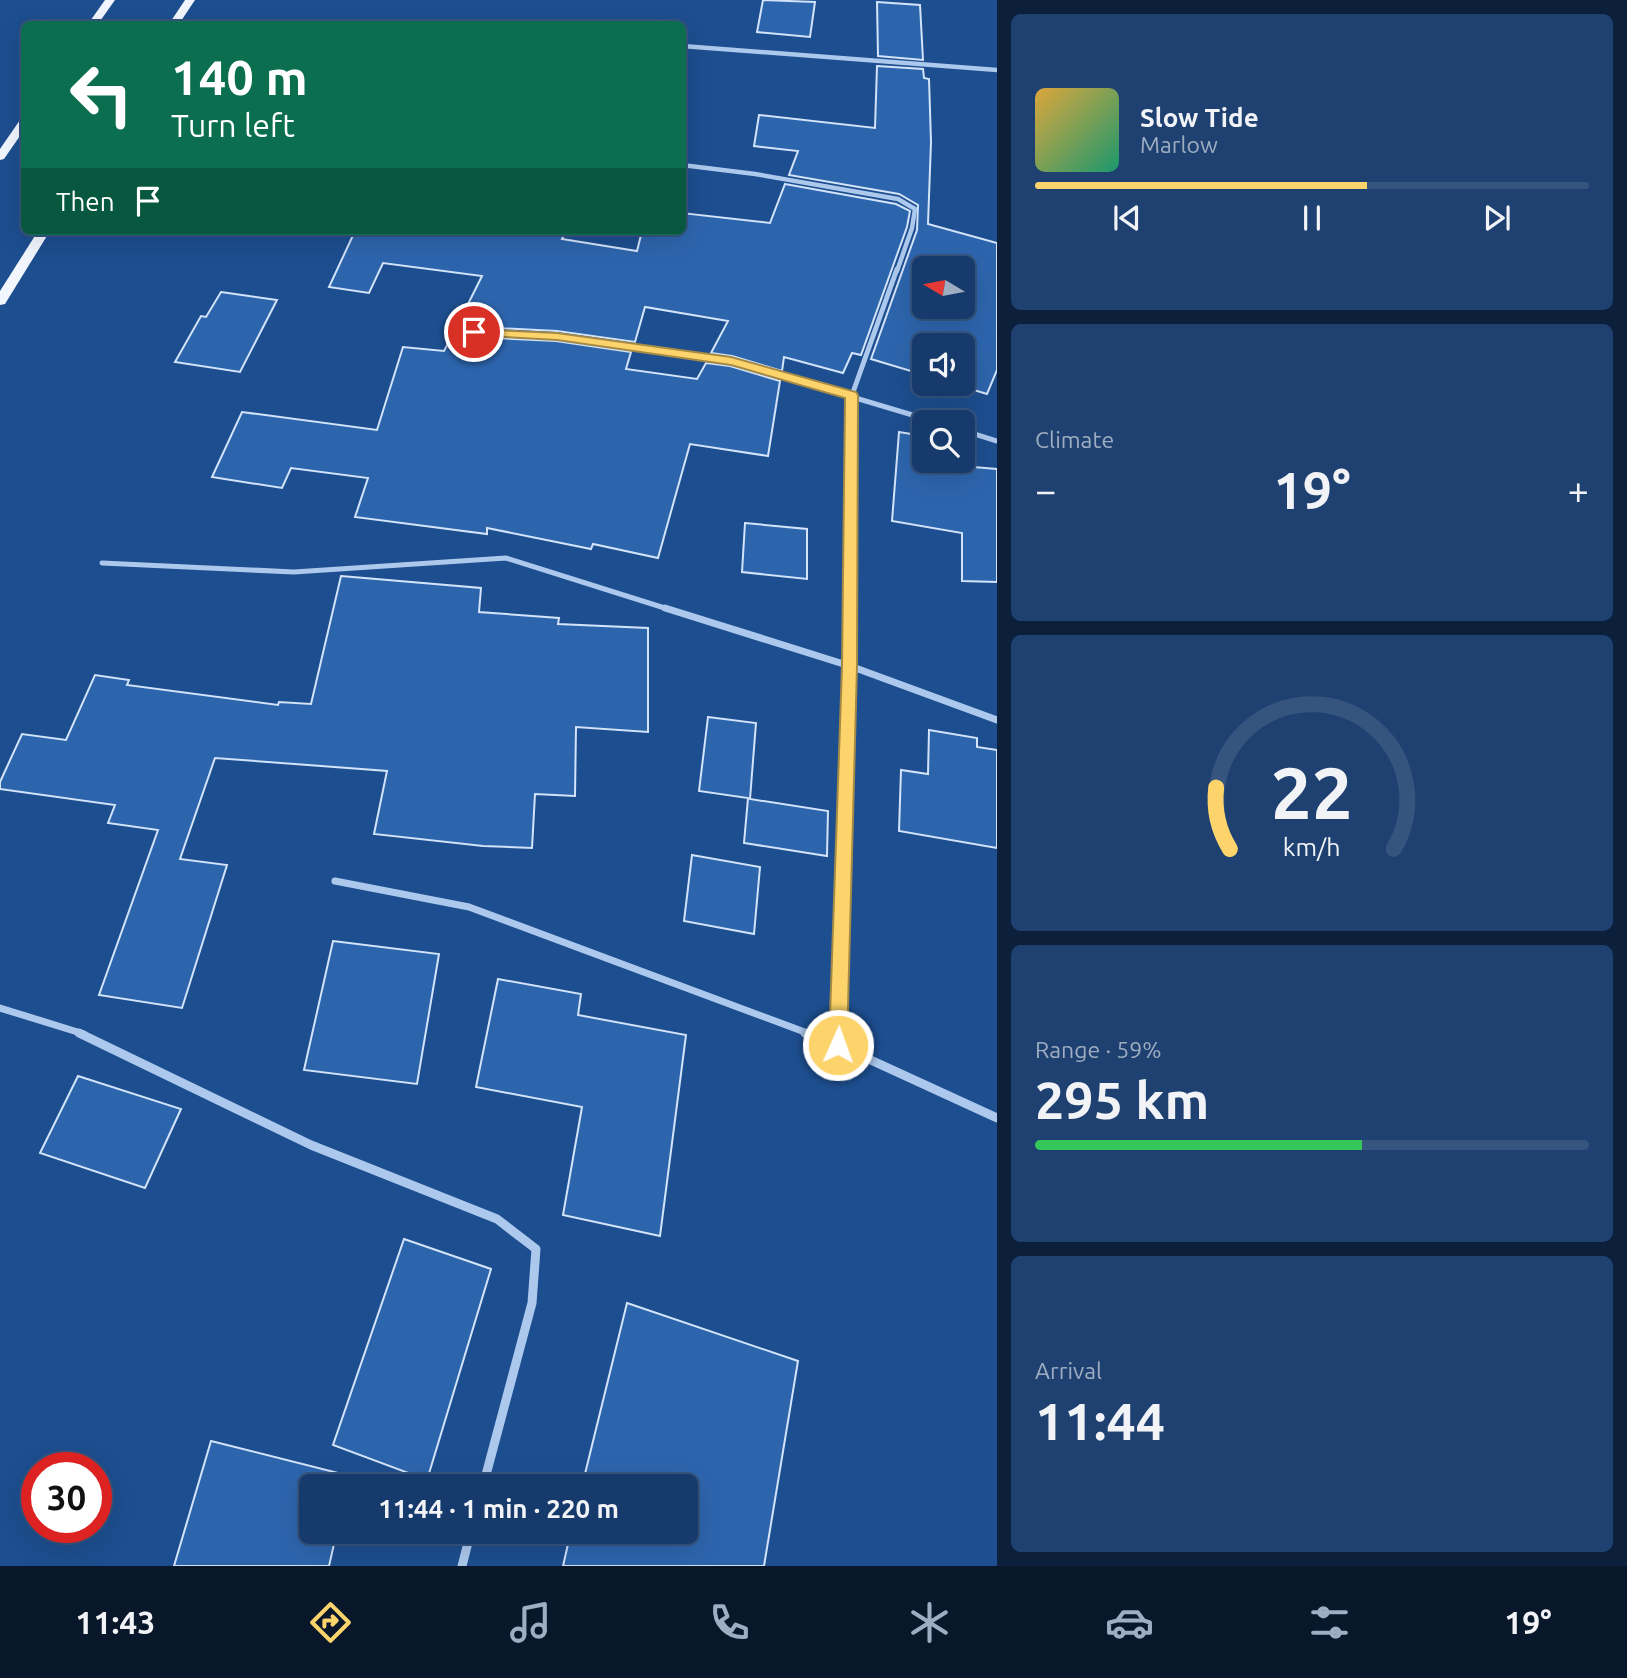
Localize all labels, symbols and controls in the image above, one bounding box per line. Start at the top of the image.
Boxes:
icon: left [56,49,147,140]
text: 140 m [171,49,308,104]
text: Slow Tide [1140,103,1259,132]
text: Turn left [171,107,295,143]
text: Marlow [1140,132,1218,157]
icon: arrive [129,182,167,220]
text: Then [56,187,115,216]
icon: previous [1108,199,1146,237]
icon: pause [1293,199,1331,237]
icon: next [1478,199,1516,237]
north arrow [912,256,975,318]
map controls [912,256,975,473]
pin [444,302,504,362]
icon: arrive [455,313,493,351]
button: sound [912,333,975,396]
button: search [912,410,975,473]
text: Climate [1035,427,1114,452]
text: 19° [1273,461,1351,519]
text: − [1035,469,1056,511]
text: + [1568,469,1589,511]
text: 22 [1271,751,1353,833]
text: km/h [1283,833,1341,861]
position arrow [801,1008,875,1082]
text: Range · 59% [1035,1037,1162,1062]
text: 295 km [1035,1071,1209,1129]
text: Arrival [1035,1358,1102,1383]
text: 11:44 [1035,1392,1165,1450]
speed limit sign: 30 [21,1452,112,1543]
text: 11:44 · 1 min · 220 m [378,1494,619,1523]
icon: directions [306,1598,355,1647]
icon: music [506,1598,555,1647]
icon: phone [705,1598,754,1647]
icon: climate [905,1598,954,1647]
icon: car [1105,1598,1154,1647]
icon: filters [1305,1598,1354,1647]
text: 11:43 [75,1604,155,1640]
text: 19° [1504,1604,1552,1640]

